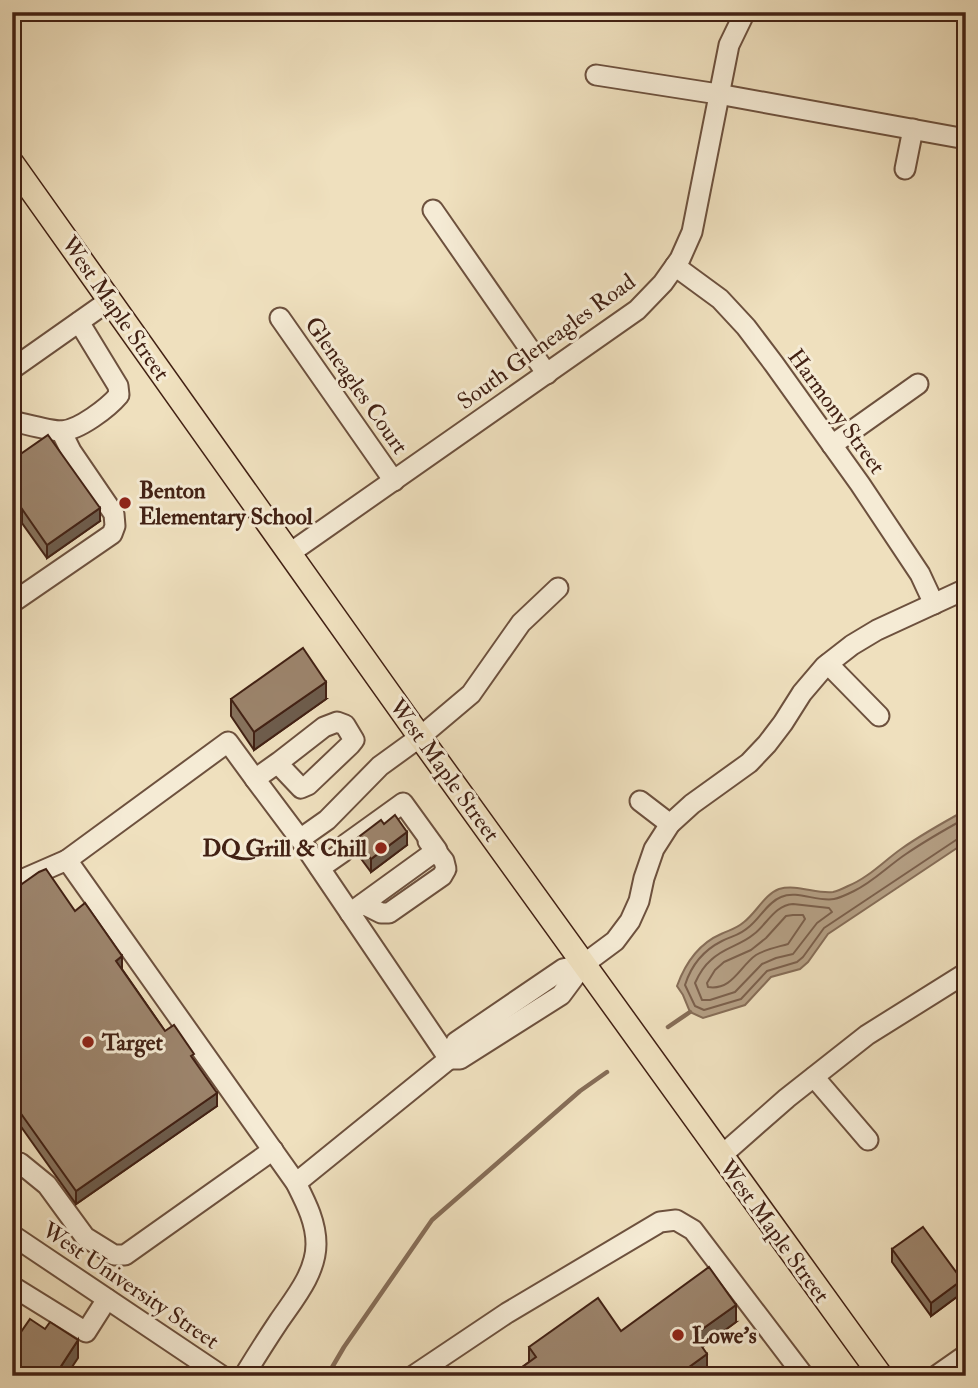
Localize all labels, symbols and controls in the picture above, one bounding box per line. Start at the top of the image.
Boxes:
street label: West Maple Street [54,230,176,387]
street label: South Gleneagles Road [451,267,641,416]
street label: Gleneagles Court [299,311,415,460]
street label: Harmony Street [781,343,892,480]
place label: Benton Elementary School [139,476,314,532]
marker: Benton Elementary School [117,495,133,511]
street label: West Maple Street [382,692,506,848]
place label: DQ Grill & Chill [202,834,368,863]
marker: DQ Grill & Chill [373,840,389,856]
place label: Target [101,1028,163,1058]
marker: Target [80,1034,96,1050]
street label: West Maple Street [712,1153,836,1309]
street label: West University Street [36,1215,225,1355]
place label: Lowe's [692,1321,757,1350]
marker: Lowe's [670,1327,686,1343]

